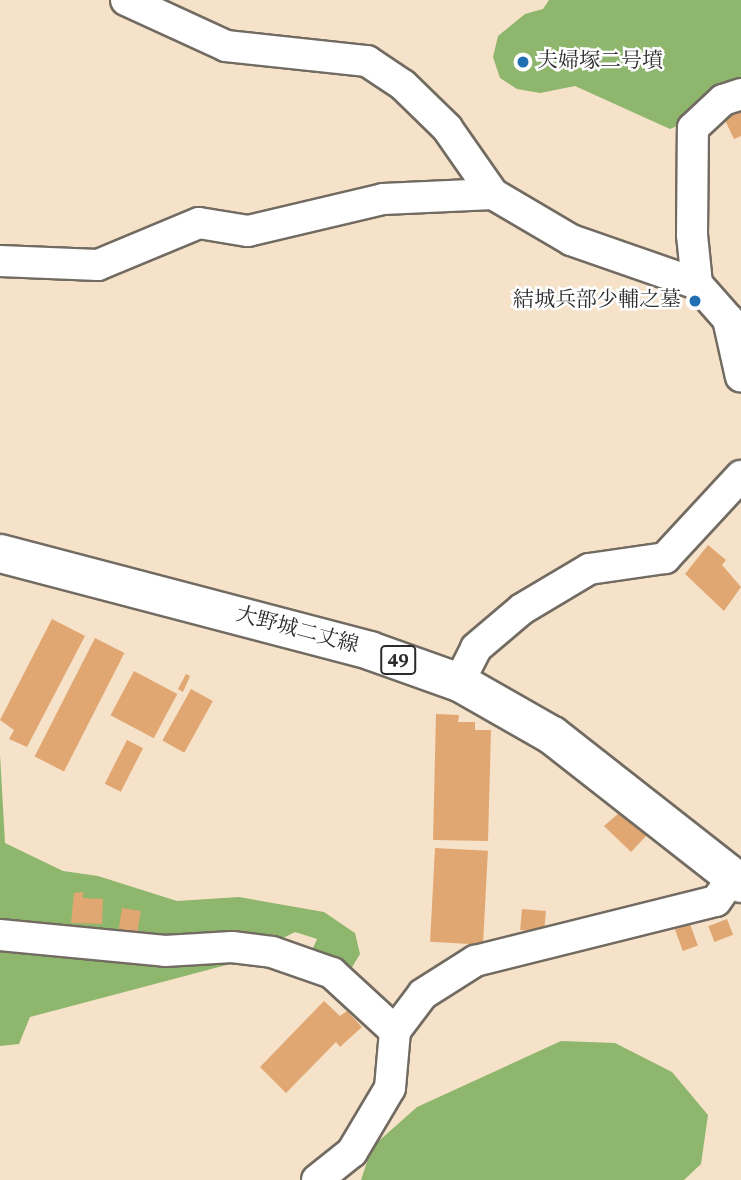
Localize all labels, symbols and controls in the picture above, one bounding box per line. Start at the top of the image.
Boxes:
place label: 夫婦塚二号墳 [537,49,663,75]
marker: 夫婦塚二号墳 [515,54,531,70]
place label: 結城兵部少輔之墓 [513,288,681,314]
marker: 結城兵部少輔之墓 [687,293,703,309]
street label: 大野城二丈線 [233,603,361,659]
road number: 49 [379,645,417,676]

